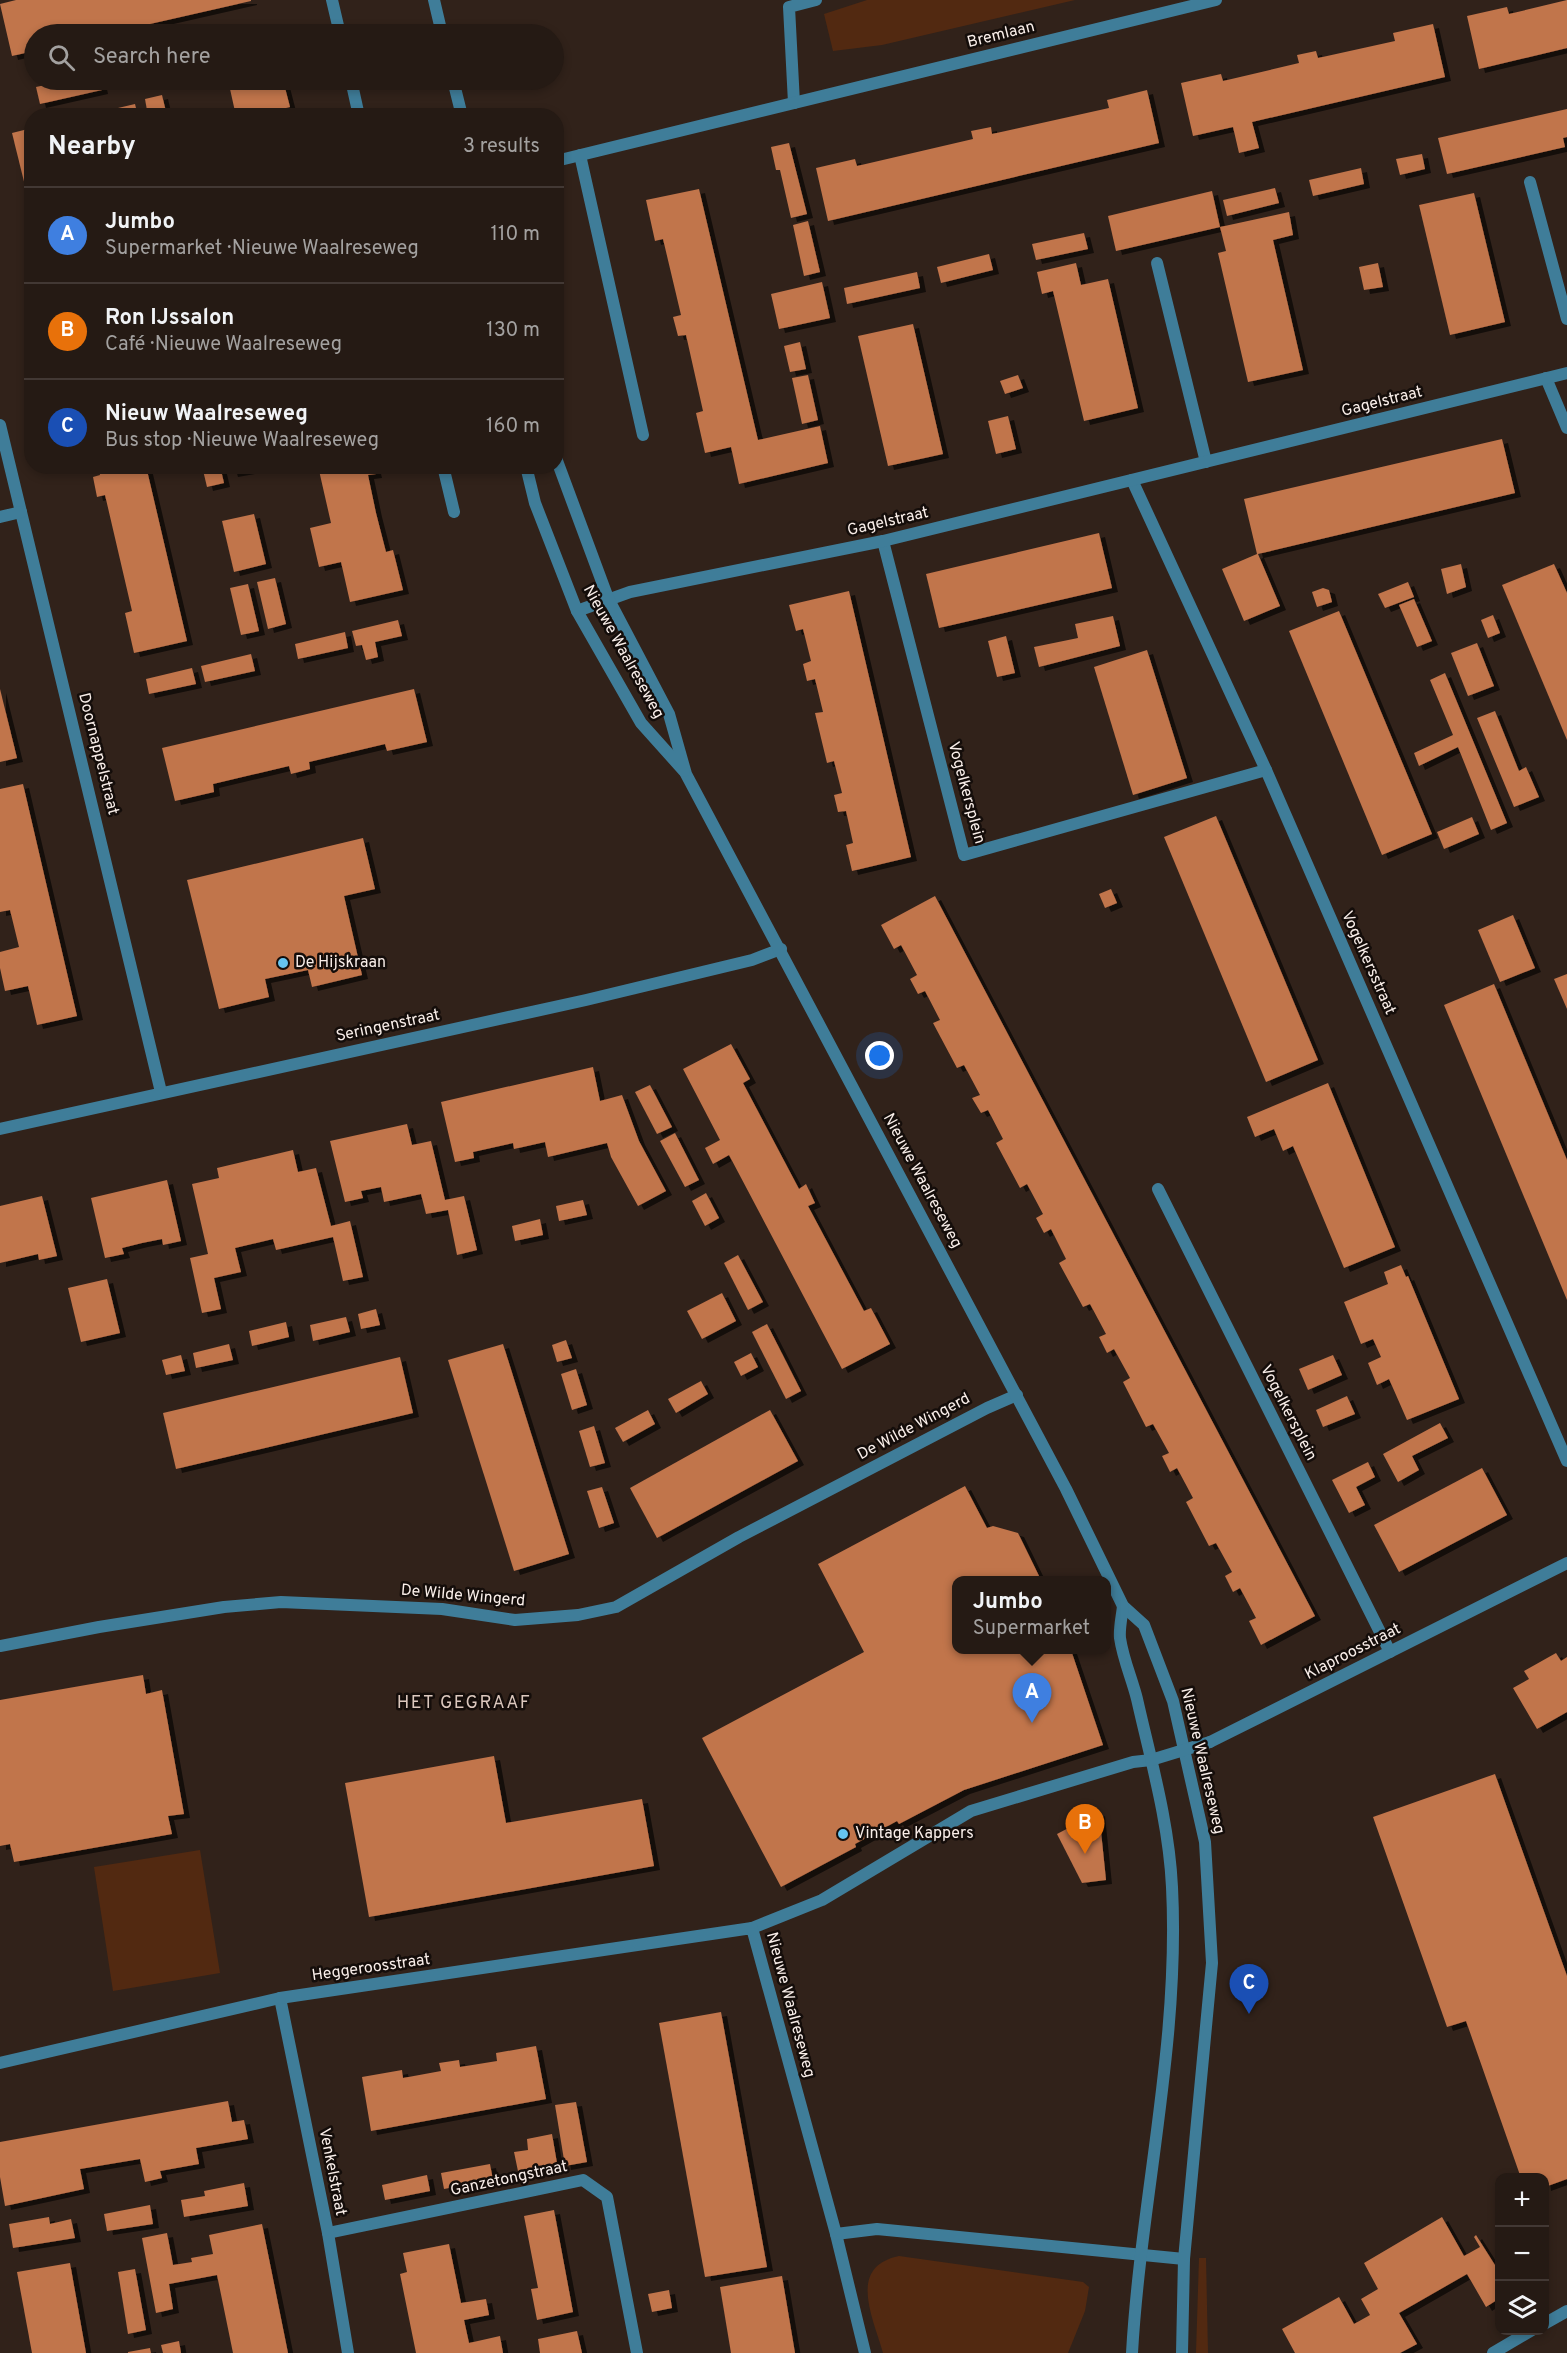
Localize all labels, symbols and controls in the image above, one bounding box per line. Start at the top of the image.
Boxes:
street label: Bremlaan [965,17,1037,53]
search box [24,24,564,90]
icon: search [45,41,78,74]
text: Search here [93,44,211,71]
text: Nearby [48,131,136,164]
text: 3 results [463,134,540,160]
text: Jumbo [105,209,175,236]
text: A [60,222,75,248]
text: 110 m [491,222,540,248]
text: Supermarket · Nieuwe Waalreseweg [105,236,419,262]
text: Ron IJssalon [105,305,234,332]
text: B [61,318,74,344]
text: 130 m [486,318,540,344]
text: Café · Nieuwe Waalreseweg [105,332,342,358]
street label: Gagelstraat [1339,382,1425,422]
text: Nieuw Waalreseweg [105,401,308,428]
text: C [61,414,74,440]
text: 160 m [486,414,540,440]
text: Bus stop · Nieuwe Waalreseweg [105,428,379,454]
street label: Gagelstraat [845,503,931,541]
street label: Nieuwe Waalreseweg [578,582,668,722]
street label: Doornappelstraat [73,691,123,817]
street label: Vogelkersplein [943,740,989,846]
street label: Vogelkersstraat [1336,908,1400,1018]
place label: De Hijskraan [295,953,386,973]
marker: De Hijskraan [276,956,290,970]
street label: Seringenstraat [334,1005,442,1047]
your location [865,1041,894,1070]
street label: Nieuwe Waalreseweg [878,1110,966,1252]
street label: Vogelkersplein [1255,1362,1321,1464]
street label: De Wilde Wingerd [854,1389,974,1465]
popup [952,1576,1111,1654]
street label: De Wilde Wingerd [400,1581,526,1611]
text: Jumbo [973,1589,1043,1616]
text: Supermarket [973,1616,1090,1642]
street label: Klaproosstraat [1302,1619,1404,1685]
pin: A [1012,1674,1052,1723]
street label: Nieuwe Waalreseweg [1175,1686,1229,1836]
district label: HET GEGRAAF [397,1692,531,1715]
pin: B [1066,1804,1104,1854]
place label: Vintage Kappers [855,1824,974,1844]
marker: Vintage Kappers [836,1827,850,1841]
street label: Nieuwe Waalreseweg [761,1930,819,2080]
street label: Heggeroosstraat [310,1950,432,1986]
pin: C [1230,1964,1268,2014]
street label: Venkelstraat [314,2126,350,2218]
street label: Ganzetongstraat [449,2157,569,2201]
map controls [1495,2173,1549,2335]
button: + [1495,2173,1549,2227]
button: − [1495,2227,1549,2281]
button: layers [1495,2281,1549,2335]

